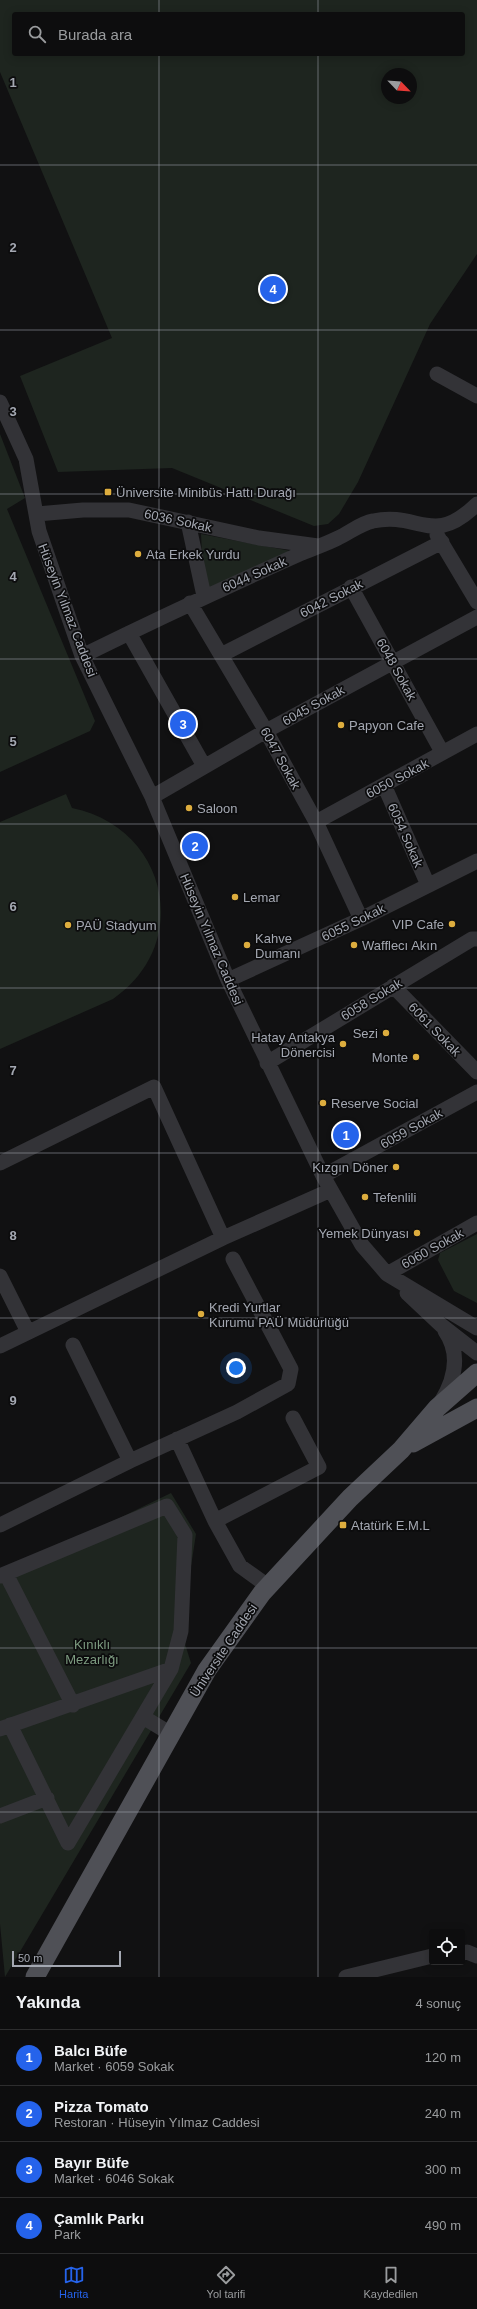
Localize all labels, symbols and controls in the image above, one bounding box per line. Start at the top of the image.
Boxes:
search box [12,12,465,56]
icon: search [26,23,48,45]
text: Burada ara [58,26,132,43]
north arrow [381,68,417,104]
text: 1 [9,75,17,90]
text: 2 [9,240,17,255]
pin: 4 [260,274,286,304]
text: 3 [9,404,17,419]
place label: Üniversite Minibüs Hattı Durağı [116,485,296,500]
marker: Üniversite Minibüs Hattı Durağı [103,487,113,497]
street label: 6036 Sokak [143,506,214,535]
street label: Hüseyin Yılmaz Caddesi [35,541,100,679]
place label: Ata Erkek Yurdu [146,547,240,562]
marker: Ata Erkek Yurdu [133,549,143,559]
street label: 6044 Sokak [220,553,289,595]
text: 4 [9,569,17,584]
street label: 6042 Sokak [297,576,366,621]
street label: 6048 Sokak [373,636,420,703]
street label: 6045 Sokak [280,682,347,729]
pin: 3 [170,709,196,739]
place label: Papyon Cafe [349,718,424,733]
marker: Papyon Cafe [336,720,346,730]
street label: 6047 Sokak [257,725,304,792]
text: 5 [9,734,17,749]
street label: 6050 Sokak [363,755,432,801]
place label: Saloon [197,801,237,816]
street label: 6054 Sokak [385,801,427,870]
marker: Saloon [184,803,194,813]
pin: 2 [182,831,208,861]
street label: Hüseyin Yılmaz Caddesi [177,871,246,1007]
place label: Lemar [243,890,281,905]
marker: Lemar [230,892,240,902]
text: 6 [9,899,17,914]
street label: 6055 Sokak [319,900,388,944]
place label: VIP Cafe [392,917,444,932]
place label: PAÜ Stadyum [76,918,157,933]
marker: VIP Cafe [447,919,457,929]
marker: PAÜ Stadyum [63,920,73,930]
place label: Kahve Dumanı [255,931,301,961]
place label: Wafflecı Akın [362,938,437,953]
marker: Kahve Dumanı [242,940,252,950]
marker: Wafflecı Akın [349,940,359,950]
street label: 6058 Sokak [338,975,405,1024]
street label: 6061 Sokak [405,999,464,1060]
place label: Sezi [353,1026,378,1041]
marker: Sezi [381,1028,391,1038]
place label: Hatay Antakya Dönercisi [251,1030,336,1060]
marker: Hatay Antakya Dönercisi [338,1039,348,1049]
place label: Monte [372,1050,408,1065]
marker: Monte [411,1052,421,1062]
text: 7 [9,1063,17,1078]
place label: Reserve Social [331,1096,419,1111]
marker: Reserve Social [318,1098,328,1108]
street label: 6059 Sokak [378,1105,445,1152]
pin: 1 [333,1120,359,1150]
place label: Kızgın Döner [312,1160,389,1175]
marker: Kızgın Döner [391,1162,401,1172]
place label: Tefenlili [373,1190,416,1205]
marker: Tefenlili [360,1192,370,1202]
street label: 6060 Sokak [399,1225,466,1272]
place label: Yemek Dünyası [318,1226,409,1241]
text: 8 [9,1228,17,1243]
marker: Yemek Dünyası [412,1228,422,1238]
place label: Kredi Yurtlar Kurumu PAÜ Müdürlüğü [209,1300,349,1330]
marker: Kredi Yurtlar Kurumu PAÜ Müdürlüğü [196,1309,206,1319]
your location [226,1358,246,1378]
text: 9 [9,1393,17,1408]
place label: Atatürk E.M.L [351,1518,430,1533]
marker: Atatürk E.M.L [338,1520,348,1530]
street label: Üniversite Caddesi [187,1601,260,1700]
park label: Kınıklı Mezarlığı [65,1637,119,1667]
map controls [429,1929,465,1965]
button: locate [429,1929,465,1965]
scale bar [12,1949,121,1968]
text: 50 m [18,1952,42,1964]
text: Yakında [16,1993,80,2012]
text: 4 sonuç [415,1996,461,2011]
text: Balcı Büfe [54,2042,127,2059]
text: 1 [25,2050,33,2065]
text: 120 m [425,2050,461,2065]
text: Market · 6059 Sokak [54,2059,174,2074]
text: Pizza Tomato [54,2098,149,2115]
text: 2 [25,2106,33,2121]
text: 240 m [425,2106,461,2121]
text: Restoran · Hüseyin Yılmaz Caddesi [54,2115,260,2130]
text: Bayır Büfe [54,2154,129,2171]
text: 3 [25,2162,33,2177]
text: 300 m [425,2162,461,2177]
text: Market · 6046 Sokak [54,2171,174,2186]
text: Çamlık Parkı [54,2210,144,2227]
text: 4 [25,2218,33,2233]
text: 490 m [425,2218,461,2233]
text: Park [54,2227,81,2242]
tab: Harita [59,2264,88,2300]
tab: Yol tarifi [207,2264,245,2300]
tab: Kaydedilen [363,2264,418,2300]

